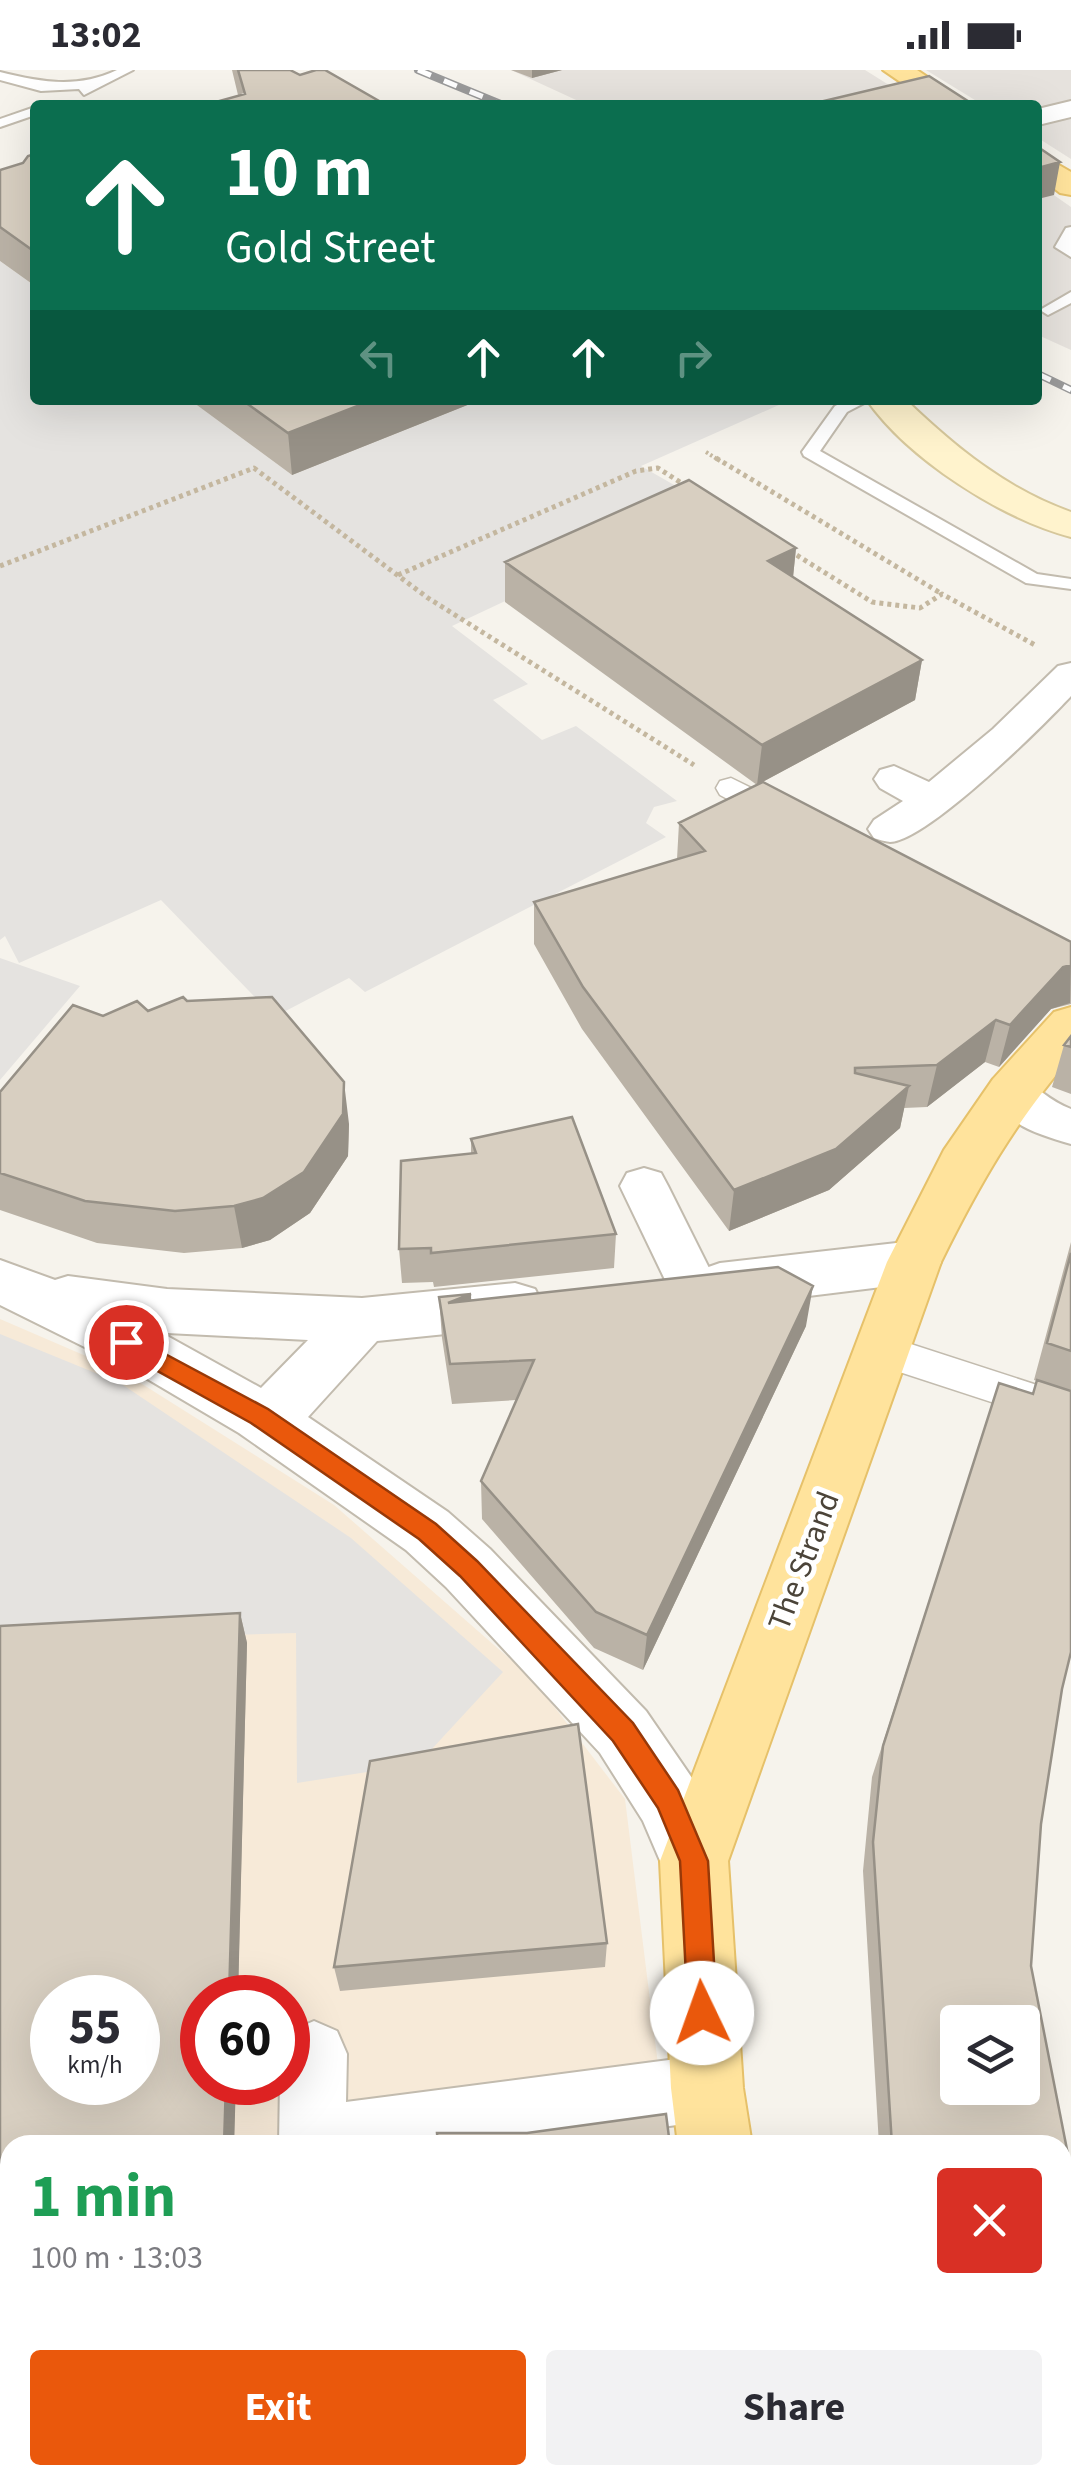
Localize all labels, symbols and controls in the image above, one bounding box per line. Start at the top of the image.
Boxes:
text: 13:02 [50,8,142,62]
text: 10 m [225,123,373,223]
icon: ahead [60,140,190,270]
text: Gold Street [225,216,435,280]
icon: left [351,330,406,385]
icon: ahead [456,330,511,385]
icon: ahead [561,330,616,385]
icon: right [666,330,721,385]
pin [84,1300,169,1385]
icon: arrive [99,1315,154,1370]
street label: The Strand [756,1485,852,1637]
position arrow [650,1961,754,2065]
speed limit sign: 60 [180,1975,310,2105]
text: 55 [69,1992,121,2063]
map controls [940,2005,1040,2105]
button: layers [940,2005,1040,2105]
text: km/h [67,2047,123,2083]
text: 1 min [30,2155,176,2240]
button: close [937,2168,1042,2273]
text: 100 m · 13:03 [30,2235,203,2281]
button: Exit [30,2350,526,2465]
button: Share [546,2350,1042,2465]

